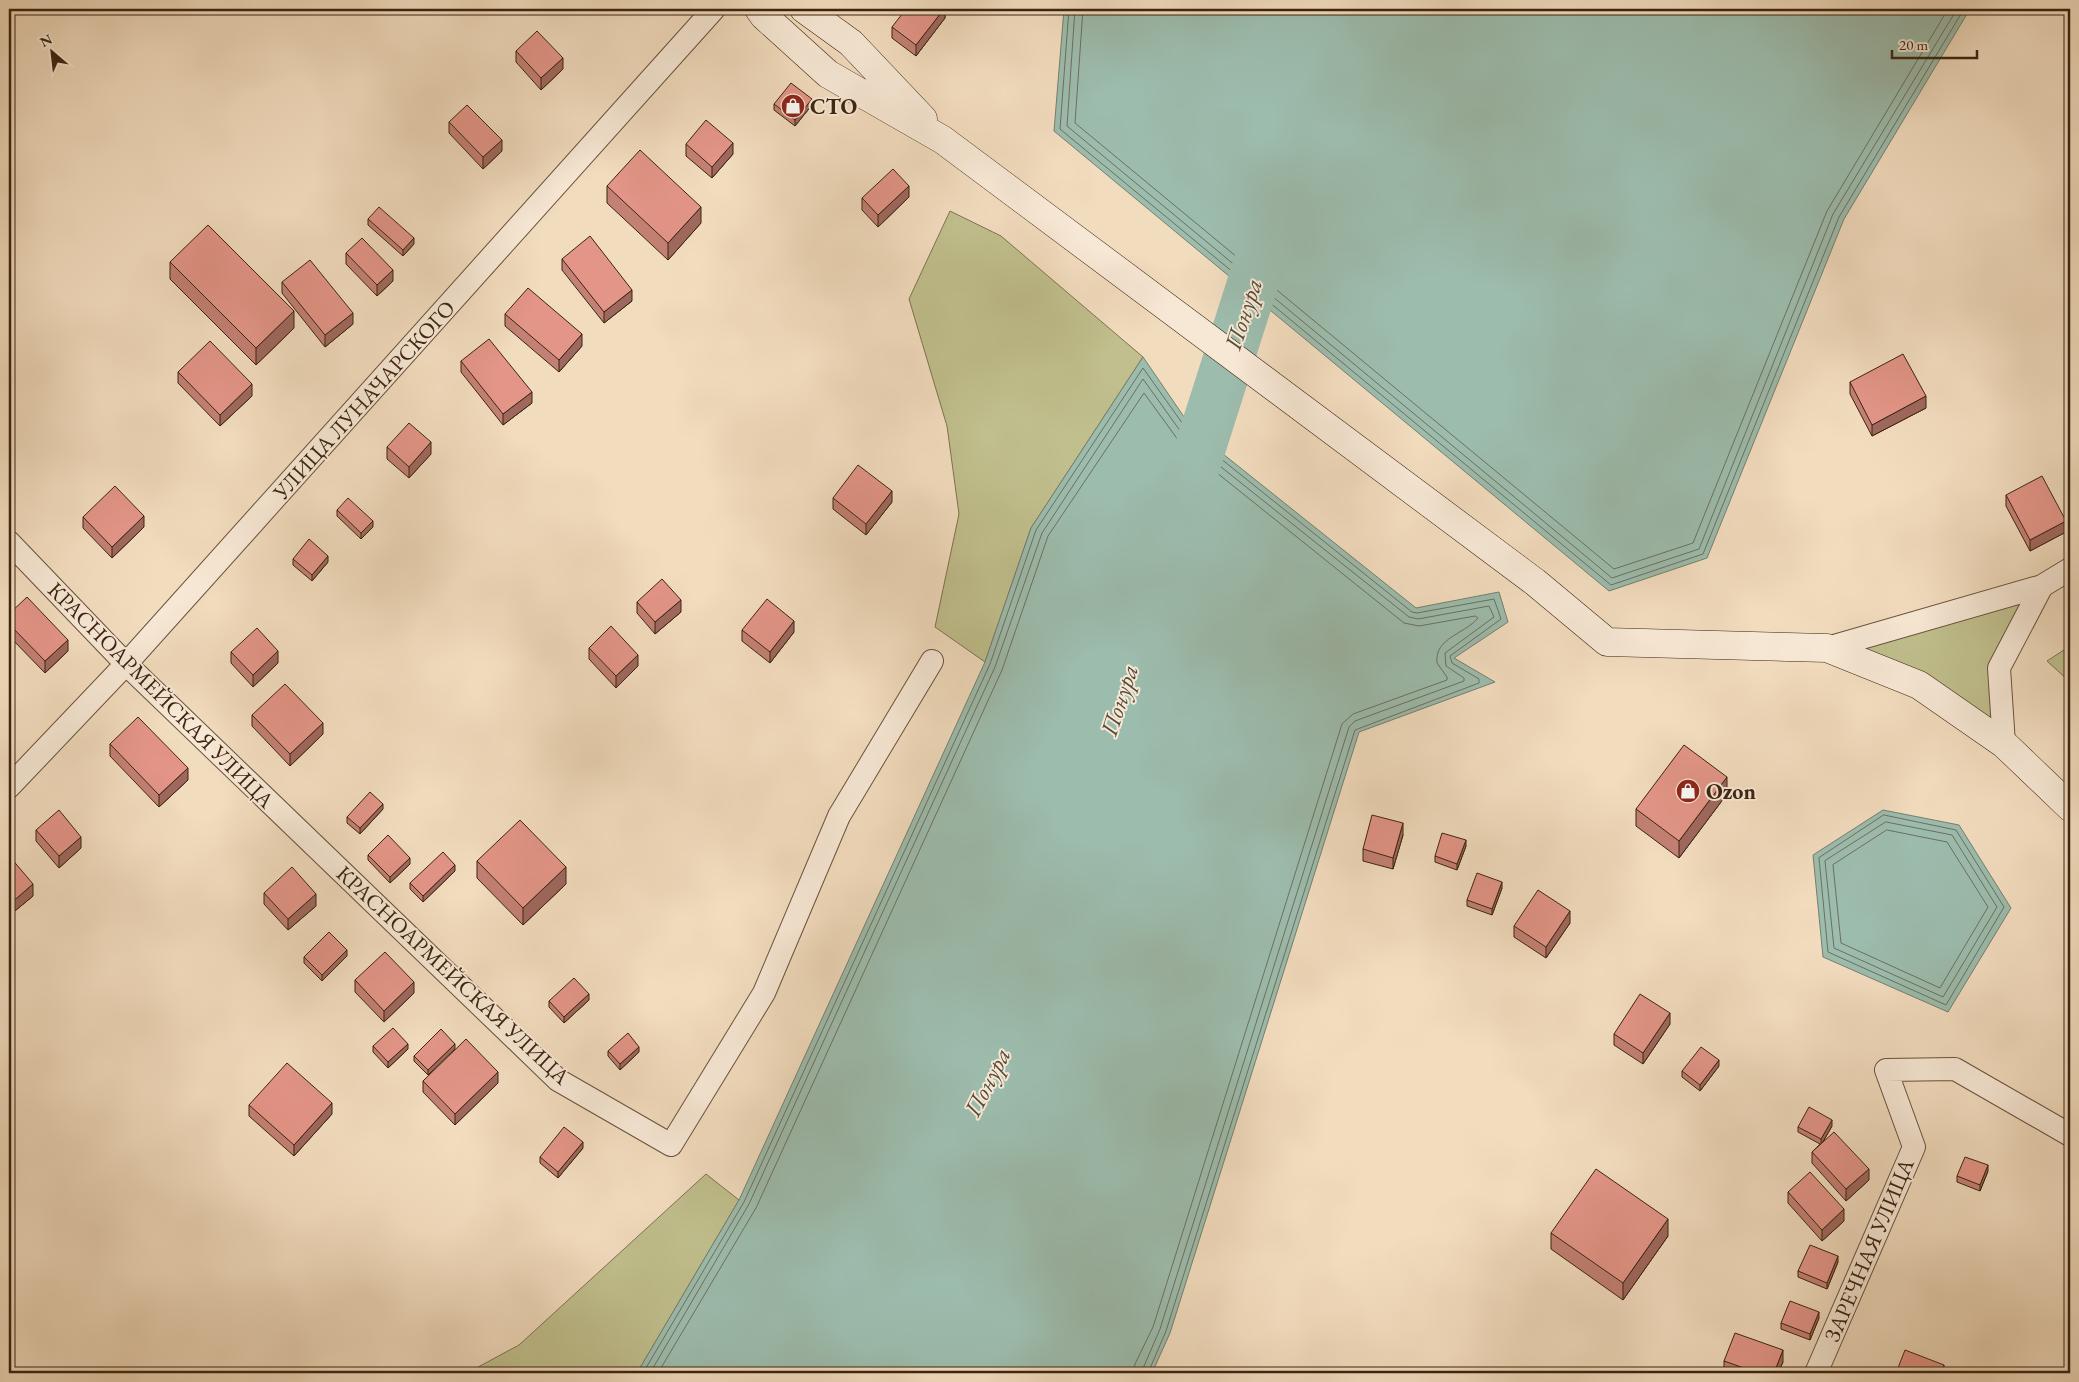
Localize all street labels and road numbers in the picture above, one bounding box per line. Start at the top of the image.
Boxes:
street label: УЛИЦА ЛУНАЧАРСКОГО [266,294,461,507]
street label: КРАСНОАРМЕЙСКАЯ УЛИЦА [42,576,281,815]
street label: КРАСНОАРМЕЙСКАЯ УЛИЦА [330,859,576,1091]
street label: ЗАРЕЧНАЯ УЛИЦА [1817,1153,1921,1346]

